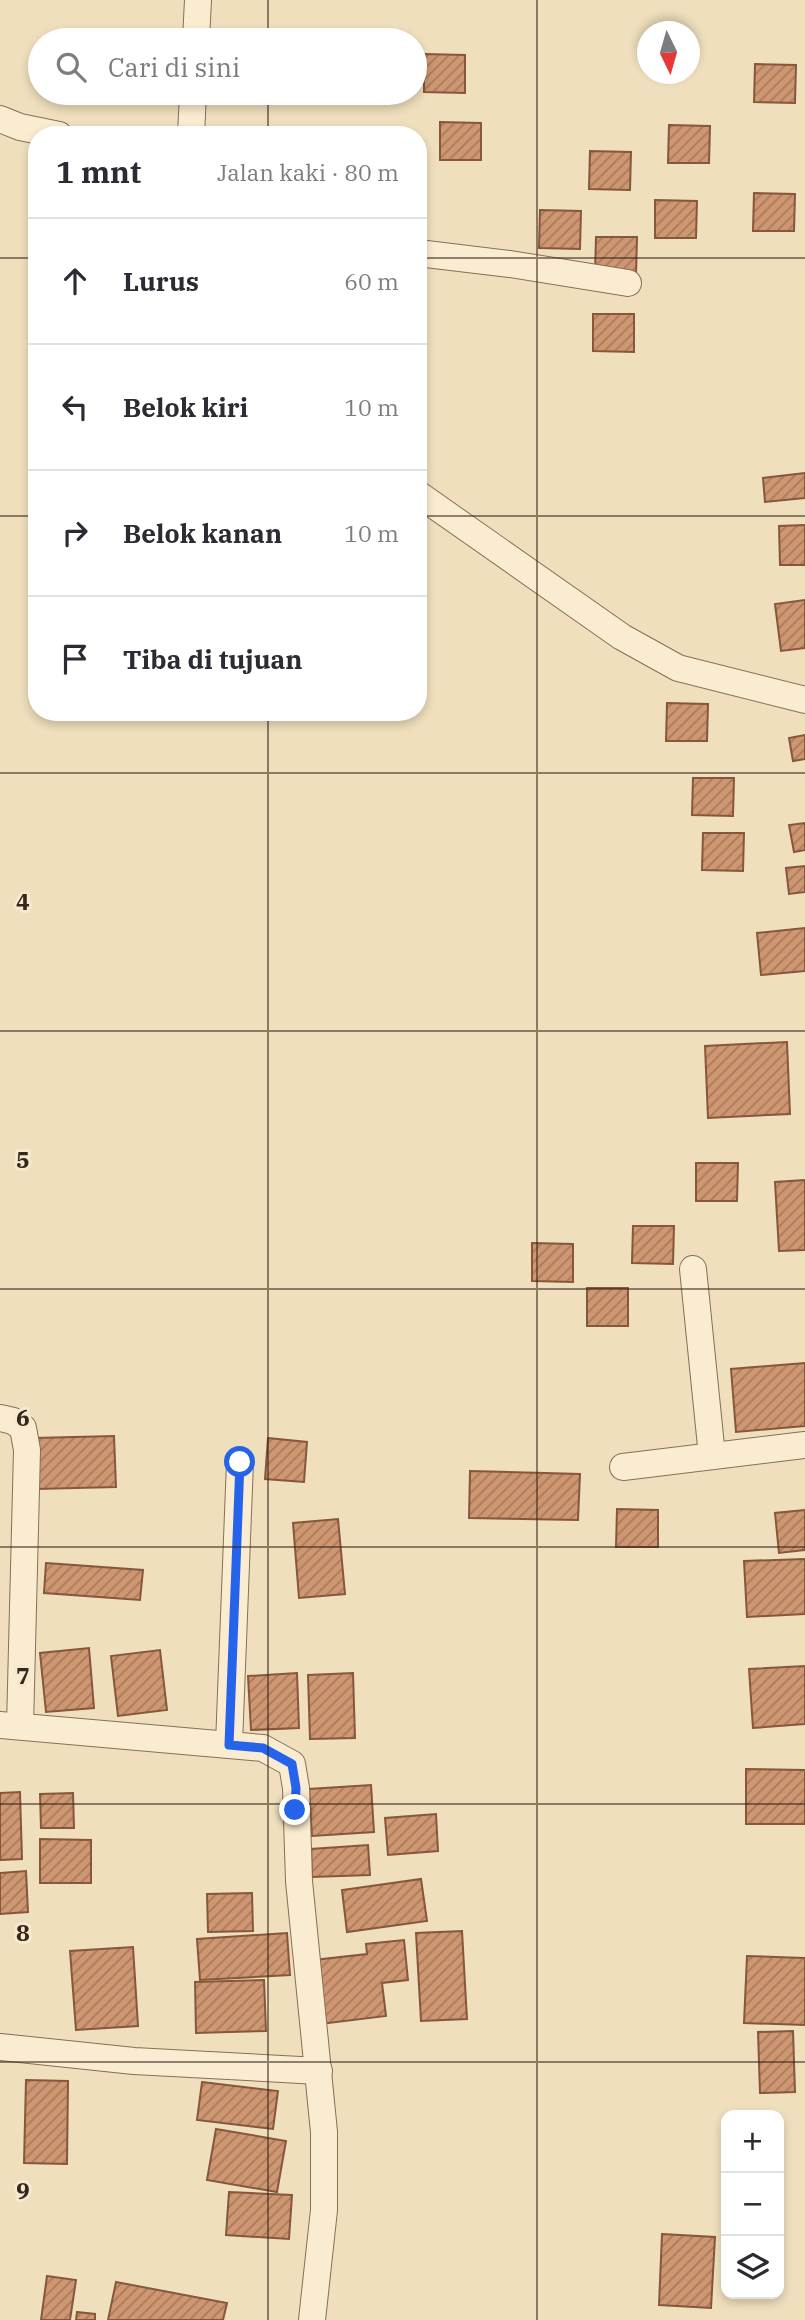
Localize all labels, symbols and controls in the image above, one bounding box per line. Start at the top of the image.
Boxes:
north arrow [637,21,700,84]
search box [28,28,427,105]
icon: search [52,48,90,86]
text: Cari di sini [108,50,240,84]
text: 1 mnt [56,152,141,191]
text: Jalan kaki · 80 m [217,157,399,187]
icon: ahead [56,262,94,300]
text: Lurus [123,264,199,298]
text: 60 m [344,266,399,296]
icon: left [56,388,94,426]
text: Belok kiri [123,390,248,424]
text: 10 m [344,392,399,422]
icon: right [56,514,94,552]
text: Belok kanan [123,516,282,550]
text: 10 m [344,518,399,548]
icon: arrive [56,640,94,678]
text: Tiba di tujuan [123,642,303,676]
text: 4 [16,886,30,916]
text: 5 [16,1144,30,1174]
text: 6 [16,1402,30,1432]
route start [224,1446,255,1477]
text: 7 [16,1660,30,1690]
route end [279,1794,310,1825]
text: 8 [16,1917,30,1947]
map controls [721,2110,784,2299]
button: + [721,2110,784,2173]
button: − [721,2173,784,2236]
text: 9 [16,2175,30,2205]
button: layers [721,2236,784,2299]

